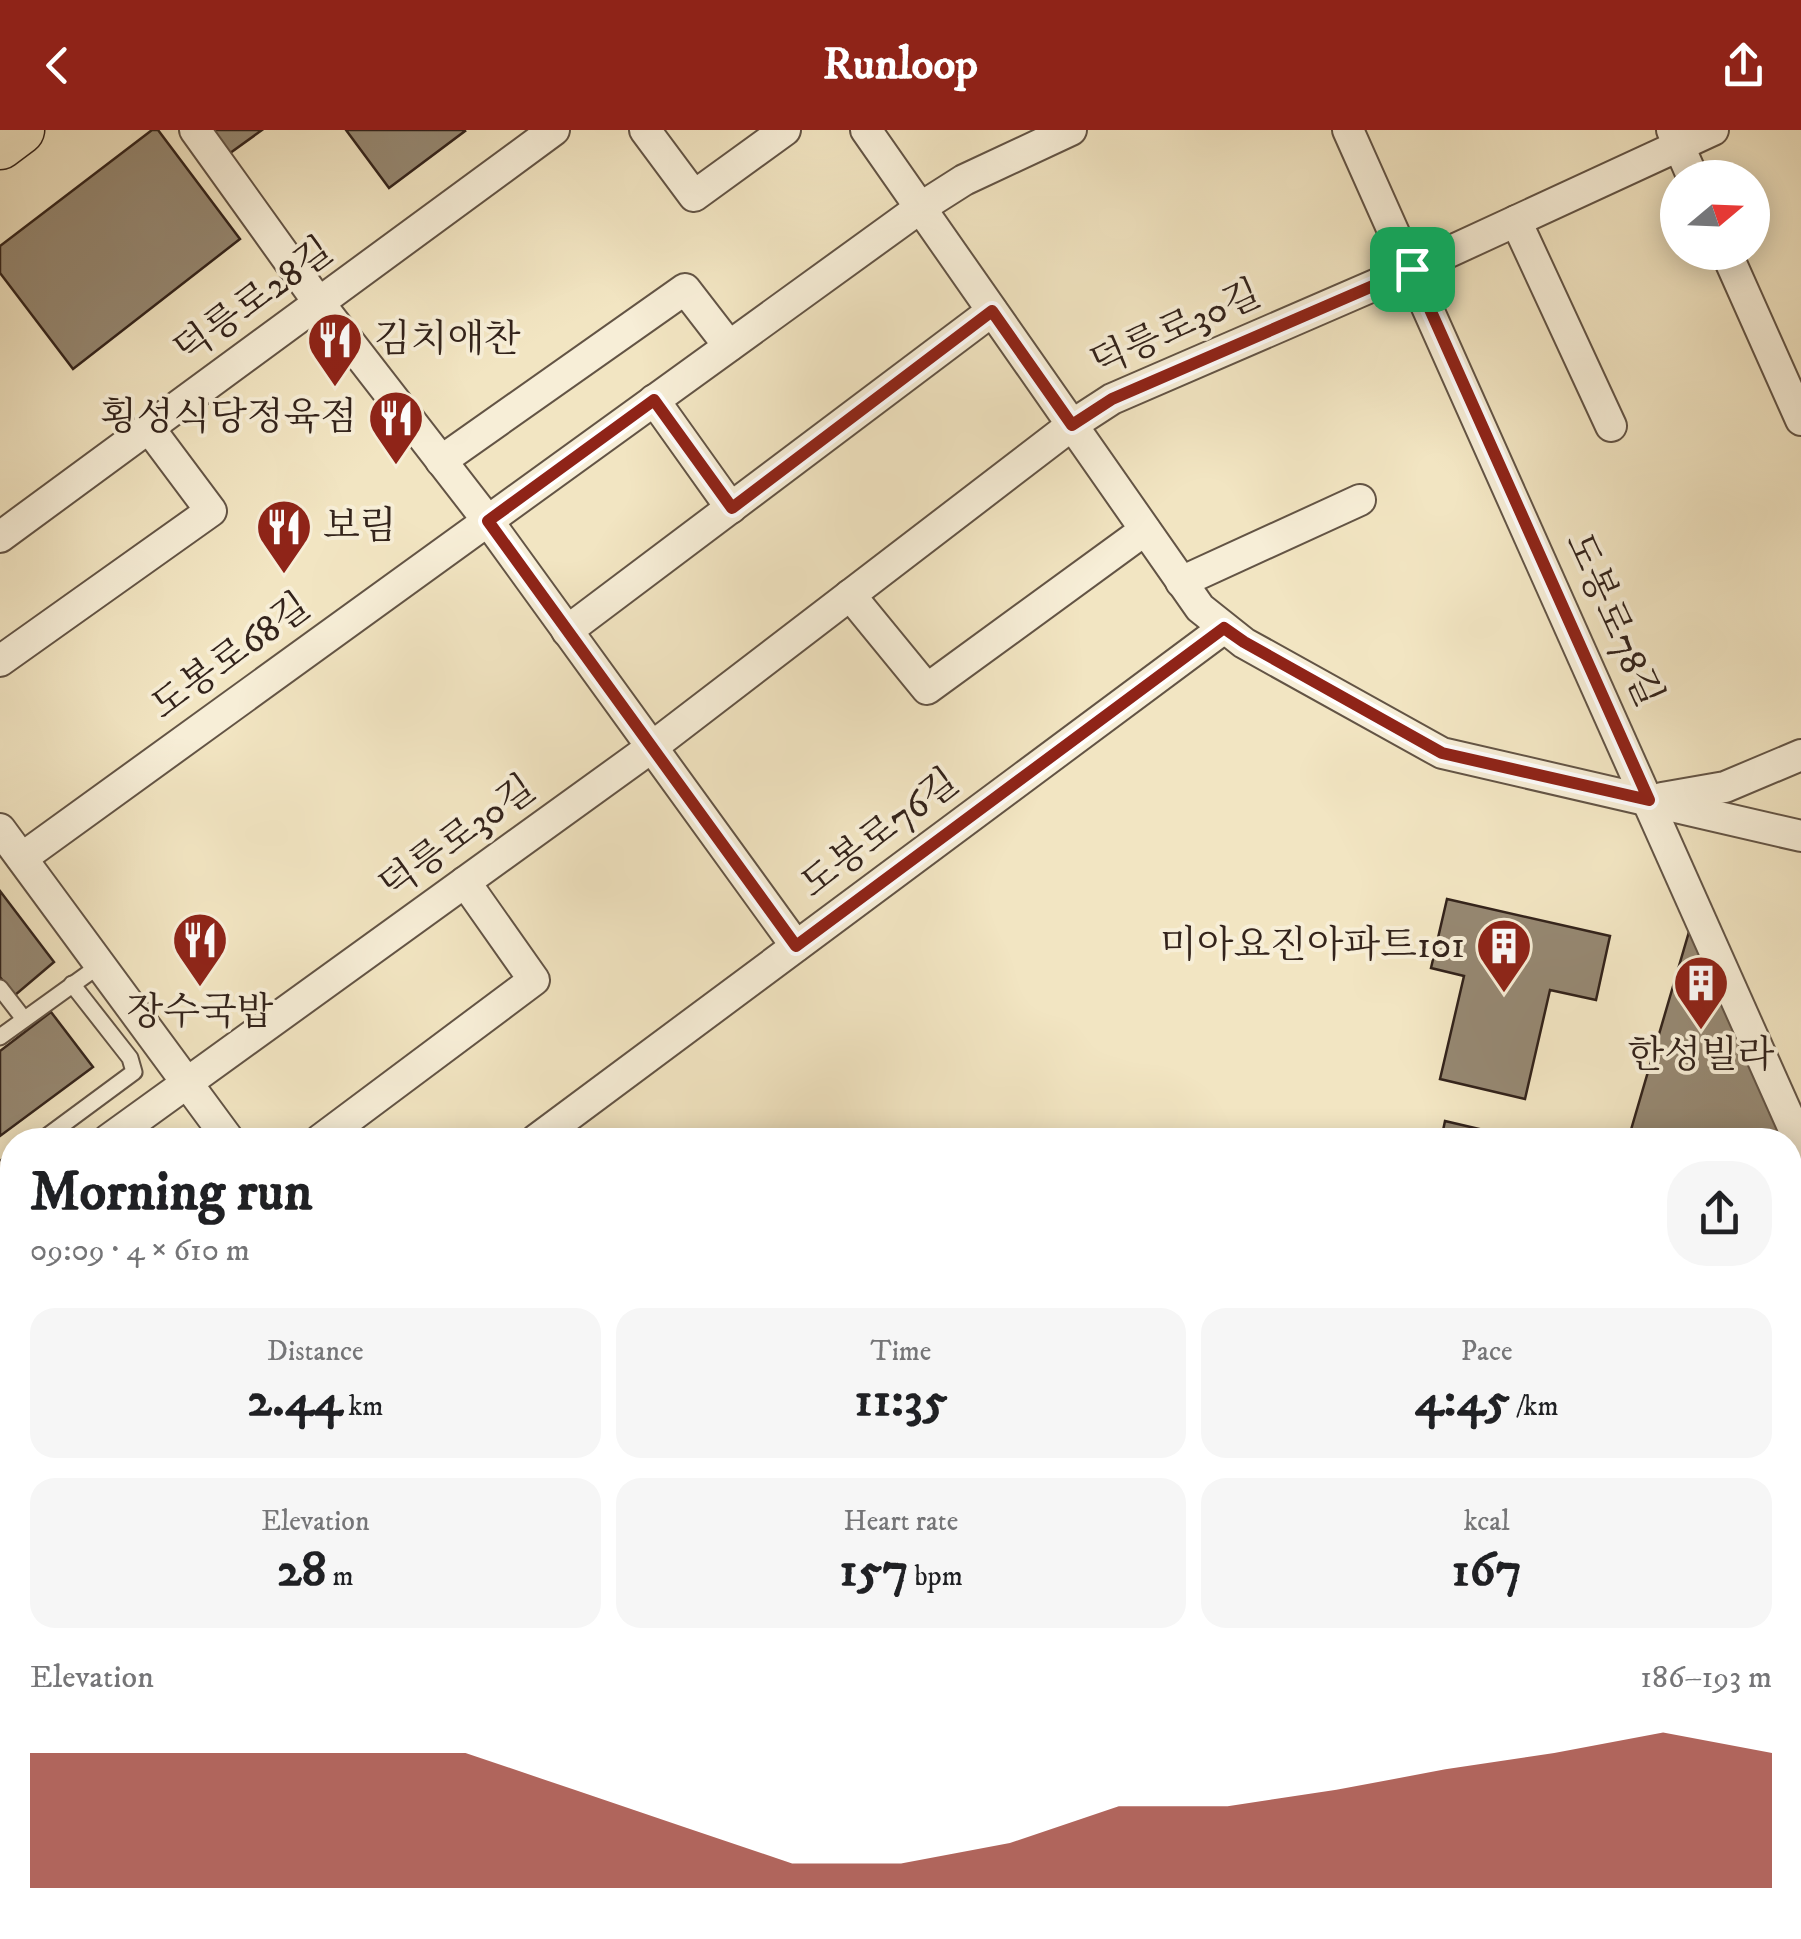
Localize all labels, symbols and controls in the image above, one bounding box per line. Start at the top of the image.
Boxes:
text: Runloop [823,37,978,93]
icon: back [30,38,85,93]
icon: share [1716,38,1771,93]
north arrow [1660,160,1770,270]
map controls [1660,160,1770,270]
street label: 덕릉로28길 [165,227,343,375]
pin [1370,227,1455,312]
icon: arrive [1385,242,1440,297]
street label: 덕릉로30길 [1083,270,1269,388]
restaurant icon: 김치애찬 [305,310,365,389]
place label: 김치애찬 [374,316,521,364]
restaurant icon: 횡성식당정육점 [366,388,426,467]
place label: 횡성식당정육점 [100,394,357,442]
restaurant icon: 보림 [254,497,314,576]
place label: 보림 [323,503,396,551]
street label: 도봉로78길 [1553,525,1673,715]
street label: 도봉로68길 [142,583,320,731]
street label: 도봉로76길 [791,759,969,909]
street label: 덕릉로30길 [370,765,546,911]
restaurant icon: 장수국밥 [170,910,230,989]
building icon: 미아요진아파트101 [1474,916,1534,995]
place label: 미아요진아파트101 [1160,922,1465,970]
building icon: 한성빌라 [1671,953,1731,1032]
place label: 장수국밥 [127,989,274,1037]
place label: 한성빌라 [1628,1032,1775,1080]
text: Morning run [30,1159,312,1228]
button: share [1667,1161,1772,1266]
text: 09:09 · 4 × 610 m [30,1231,250,1271]
text: Distance [267,1334,364,1369]
text: Time [871,1334,931,1369]
text: Pace [1461,1334,1513,1369]
text: 2.44 [247,1369,342,1432]
text: 11:35 [854,1369,948,1432]
text: 4:45 [1415,1369,1510,1432]
text: km [342,1389,383,1424]
text: /km [1510,1389,1559,1424]
text: Elevation [261,1504,370,1539]
text: Heart rate [844,1504,958,1539]
text: kcal [1464,1504,1510,1539]
text: 28 [277,1539,327,1602]
text: 157 [839,1539,909,1602]
text: 167 [1451,1539,1522,1602]
text: m [327,1559,354,1594]
text: bpm [909,1559,963,1594]
text: Elevation [30,1658,154,1698]
text: 186–193 m [1640,1658,1772,1698]

